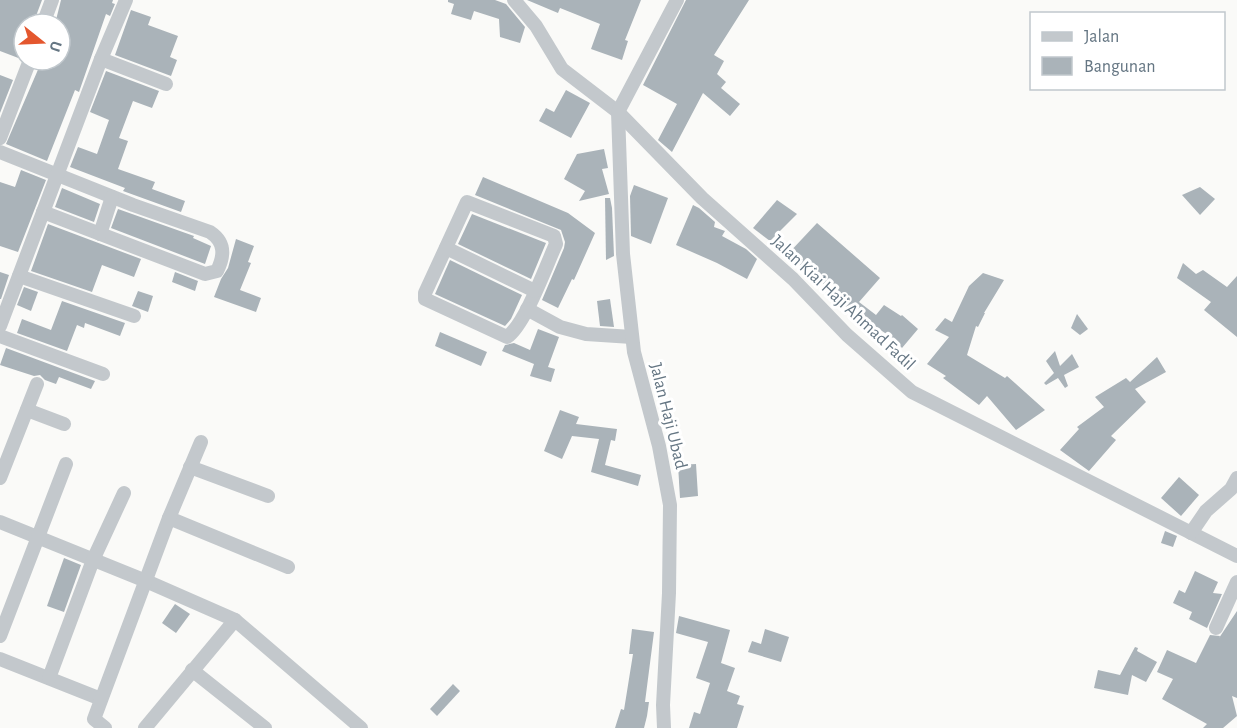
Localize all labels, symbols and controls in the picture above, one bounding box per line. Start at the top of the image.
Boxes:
north arrow [12,12,72,72]
legend [1030,12,1225,90]
text: Jalan [1084,28,1119,46]
text: U [46,39,65,54]
text: Bangunan [1084,58,1156,76]
street label: Jalan Kiai Haji Ahmad Fadil [768,232,918,374]
street label: Jalan Haji Ubad [646,361,690,471]

